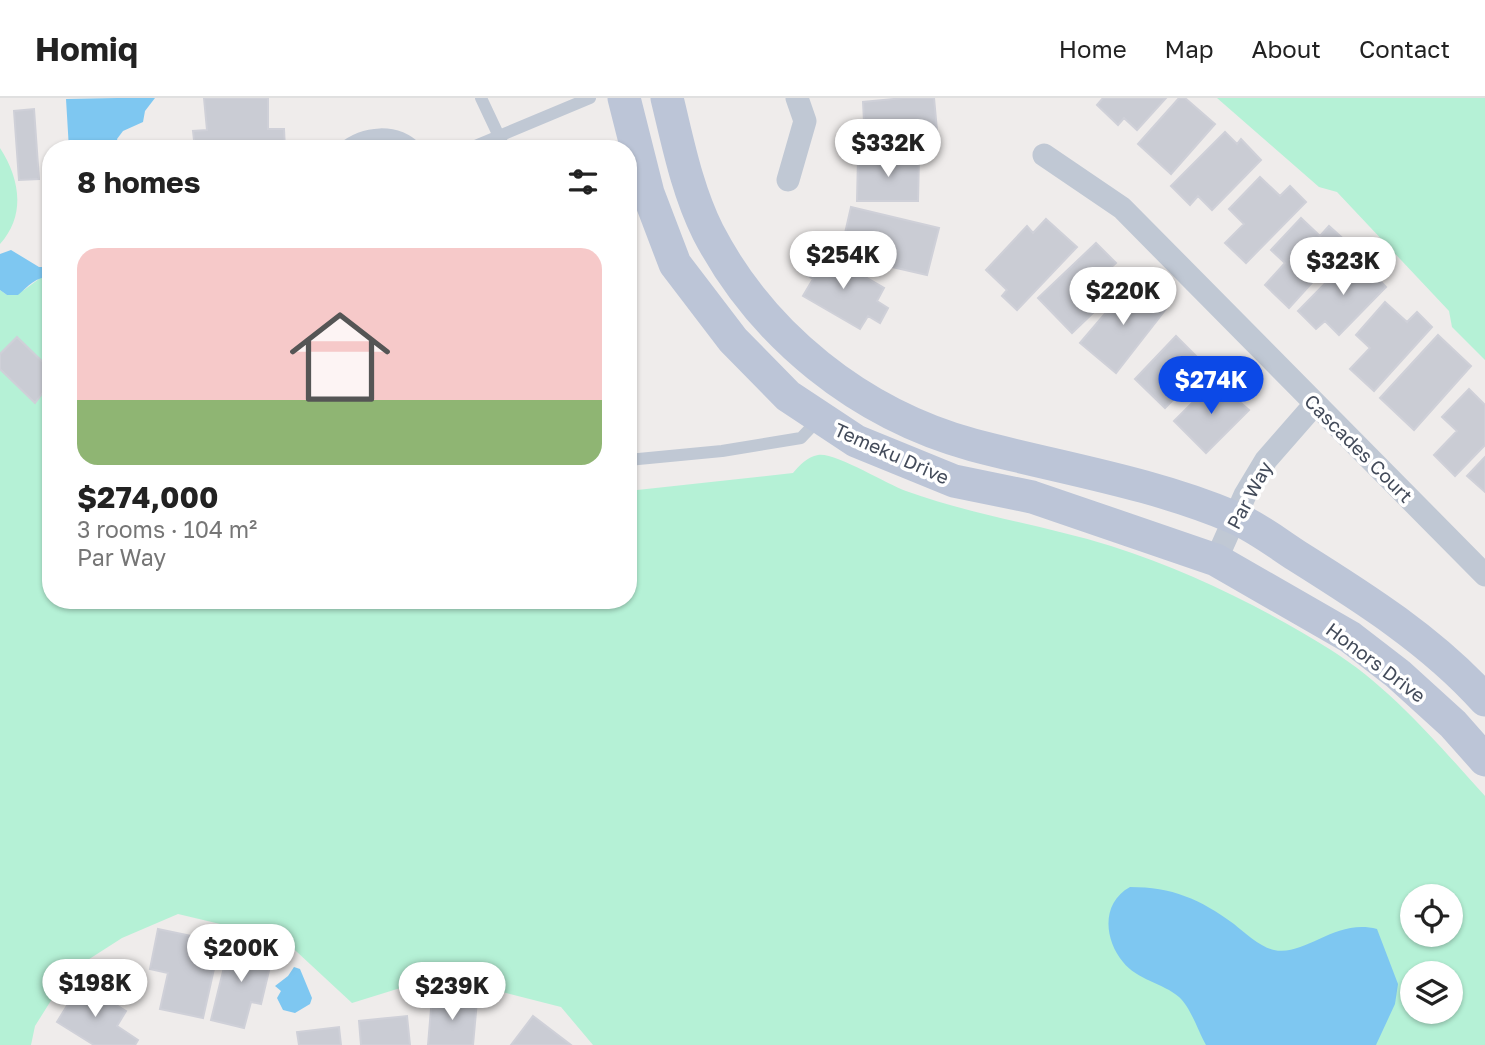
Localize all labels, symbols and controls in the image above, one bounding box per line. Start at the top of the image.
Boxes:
text: Homiq [35,29,138,68]
text: Home [1059,34,1127,63]
text: Map [1165,34,1214,63]
text: About [1252,34,1321,63]
text: Contact [1359,34,1450,63]
pin: $332K [839,120,937,179]
text: $332K [851,128,925,156]
icon: filters [564,163,602,201]
text: 8 homes [77,164,201,200]
pin: $254K [794,232,892,291]
pin: $323K [1294,238,1392,297]
text: $254K [806,240,880,268]
text: $323K [1306,246,1380,274]
pin: $220K [1074,268,1172,327]
text: $220K [1085,276,1161,304]
icon: home [277,294,403,420]
pin: $274K [1162,356,1260,416]
text: $274K [1174,365,1248,393]
street label: Cascades Court [1300,389,1418,507]
street label: Temeku Drive [831,417,953,489]
street label: Par Way [1222,457,1277,533]
text: $274,000 [77,479,219,515]
text: 3 rooms · 104 m² [77,515,257,543]
text: Par Way [77,543,166,571]
street label: Honors Drive [1322,617,1430,707]
map controls [1400,884,1463,1024]
button: locate [1400,884,1463,947]
pin: $200K [192,924,290,984]
text: $200K [203,933,279,961]
pin: $198K [46,960,144,1019]
button: layers [1400,961,1463,1024]
pin: $239K [403,962,501,1022]
text: $198K [58,968,132,996]
text: $239K [415,971,489,999]

